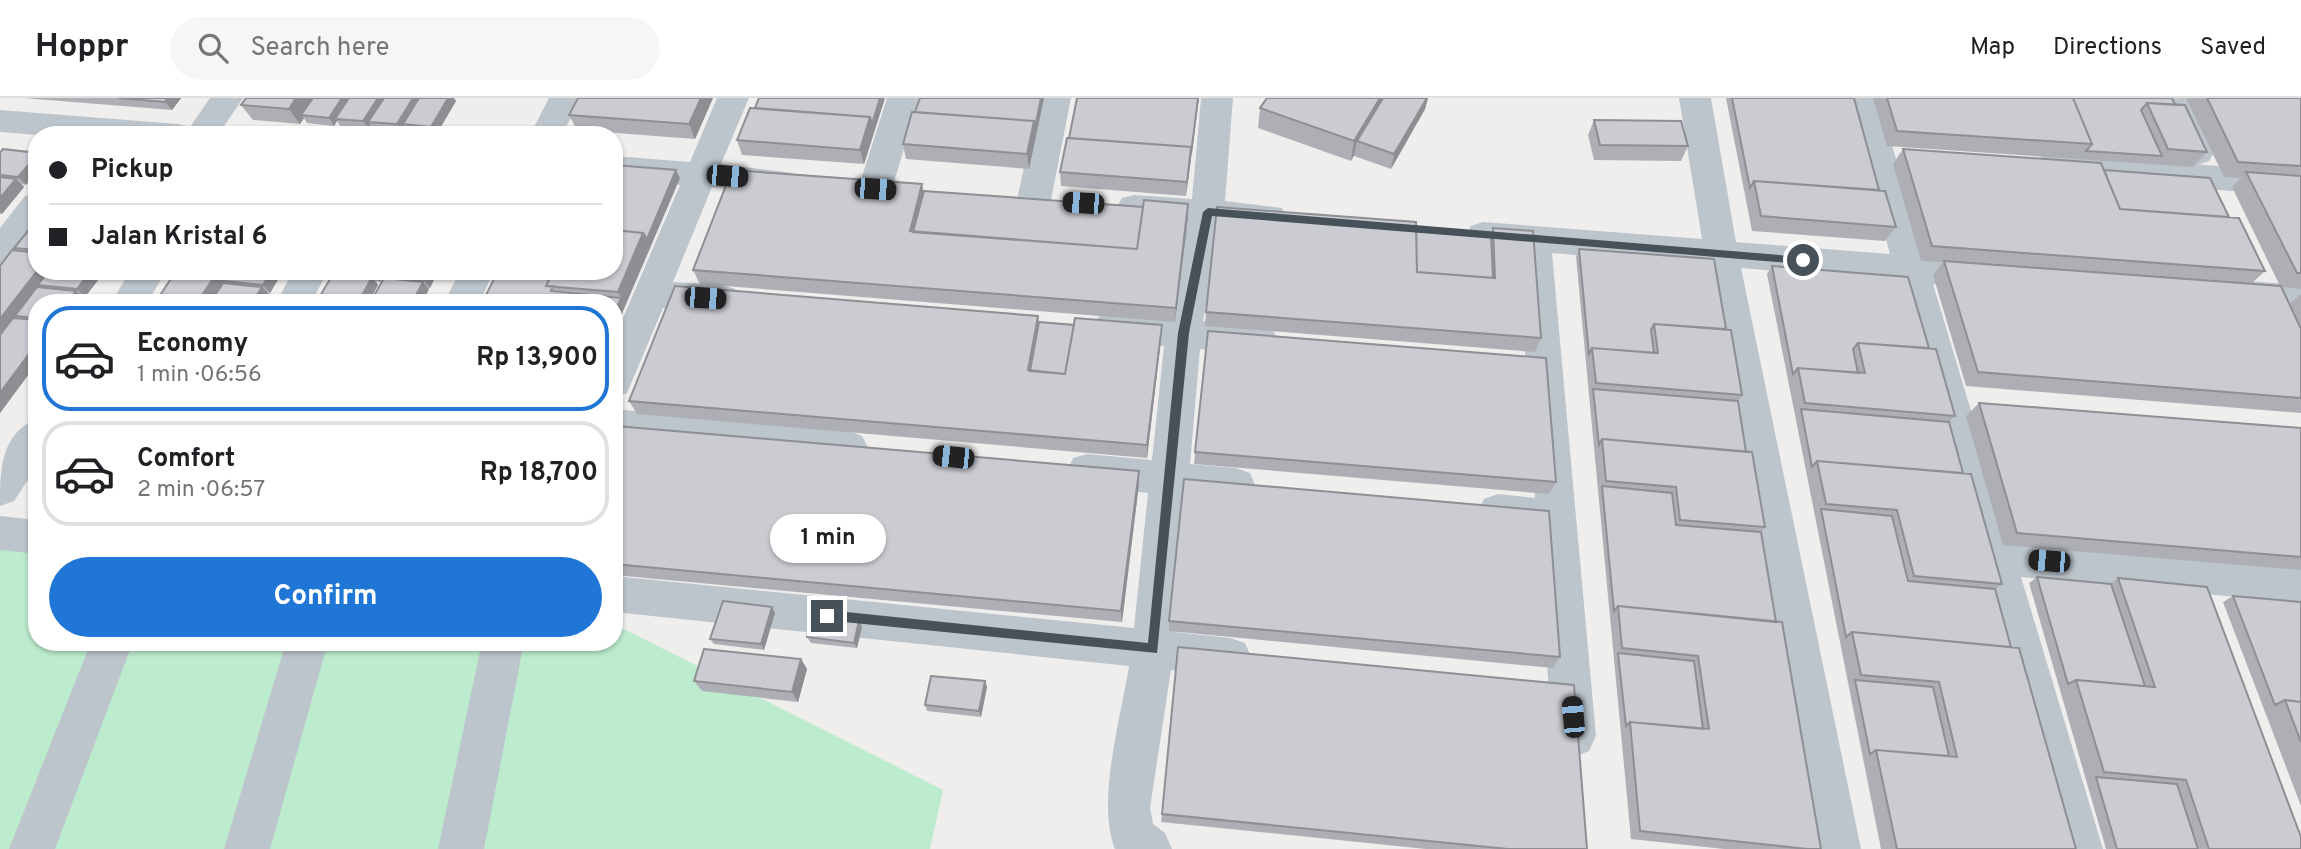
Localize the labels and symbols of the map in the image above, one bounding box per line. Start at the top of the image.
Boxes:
car [706,164,749,188]
car [854,177,897,201]
car [1062,191,1105,215]
route start [1787,244,1819,276]
car [684,286,727,310]
car [932,444,975,470]
callout: 1 min [769,514,885,564]
car [2028,549,2071,573]
route end [811,600,843,632]
car [1561,695,1586,739]

